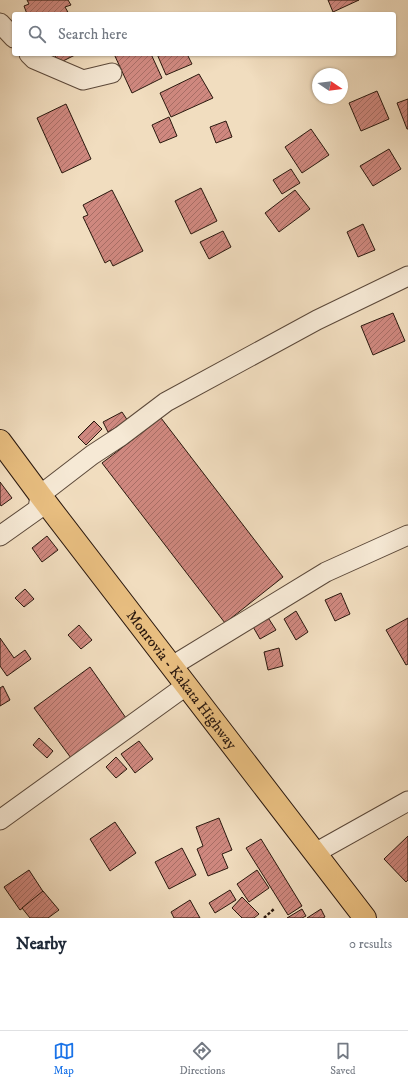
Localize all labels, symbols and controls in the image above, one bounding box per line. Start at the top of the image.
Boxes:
search box [12,12,396,56]
icon: search [26,23,48,45]
text: Search here [58,25,127,44]
north arrow [312,68,348,104]
street label: Monrovia - Kakata Highway [122,606,241,754]
text: Nearby [16,933,66,955]
text: 0 results [349,936,392,952]
tab: Map [53,1040,75,1078]
tab: Directions [180,1040,225,1078]
tab: Saved [330,1040,355,1078]

